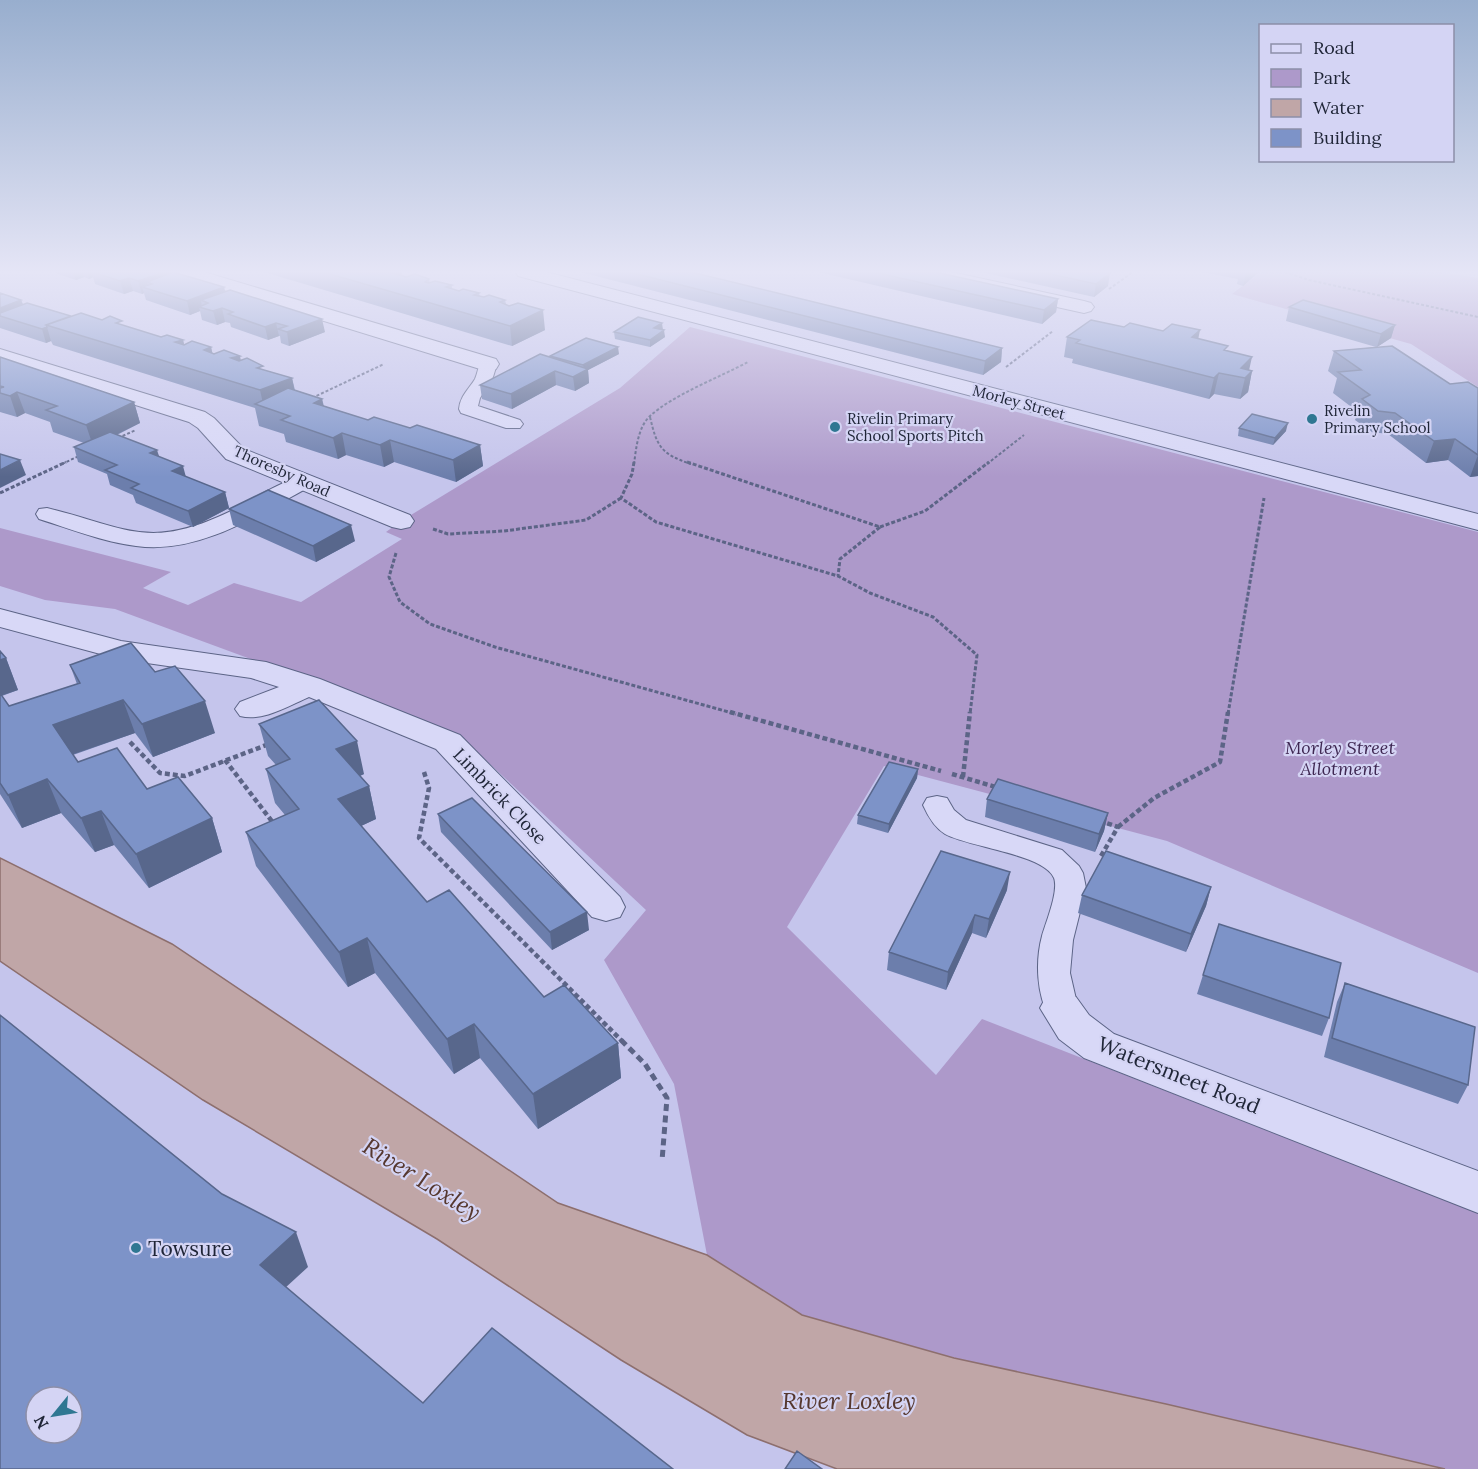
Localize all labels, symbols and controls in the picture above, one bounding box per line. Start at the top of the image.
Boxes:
legend [1259,24,1454,162]
text: Road [1313,36,1355,59]
text: Park [1313,66,1351,89]
text: Water [1313,96,1364,119]
text: Building [1313,126,1383,149]
street label: Morley Street [970,380,1068,424]
place label: Rivelin Primary School [1324,401,1431,437]
place label: Rivelin Primary School Sports Pitch [847,409,984,445]
marker: Rivelin Primary School [1305,412,1319,426]
marker: Rivelin Primary School Sports Pitch [828,420,842,434]
street label: Thoresby Road [231,441,333,501]
park label: Morley Street Allotment [1285,736,1395,780]
street label: Limbrick Close [448,743,552,849]
street label: Watersmeet Road [1094,1030,1264,1120]
water label: River Loxley [357,1130,487,1228]
place label: Towsure [148,1235,232,1262]
marker: Towsure [129,1241,143,1255]
north arrow [24,1385,84,1445]
water label: River Loxley [782,1385,916,1416]
text: N [29,1412,53,1433]

